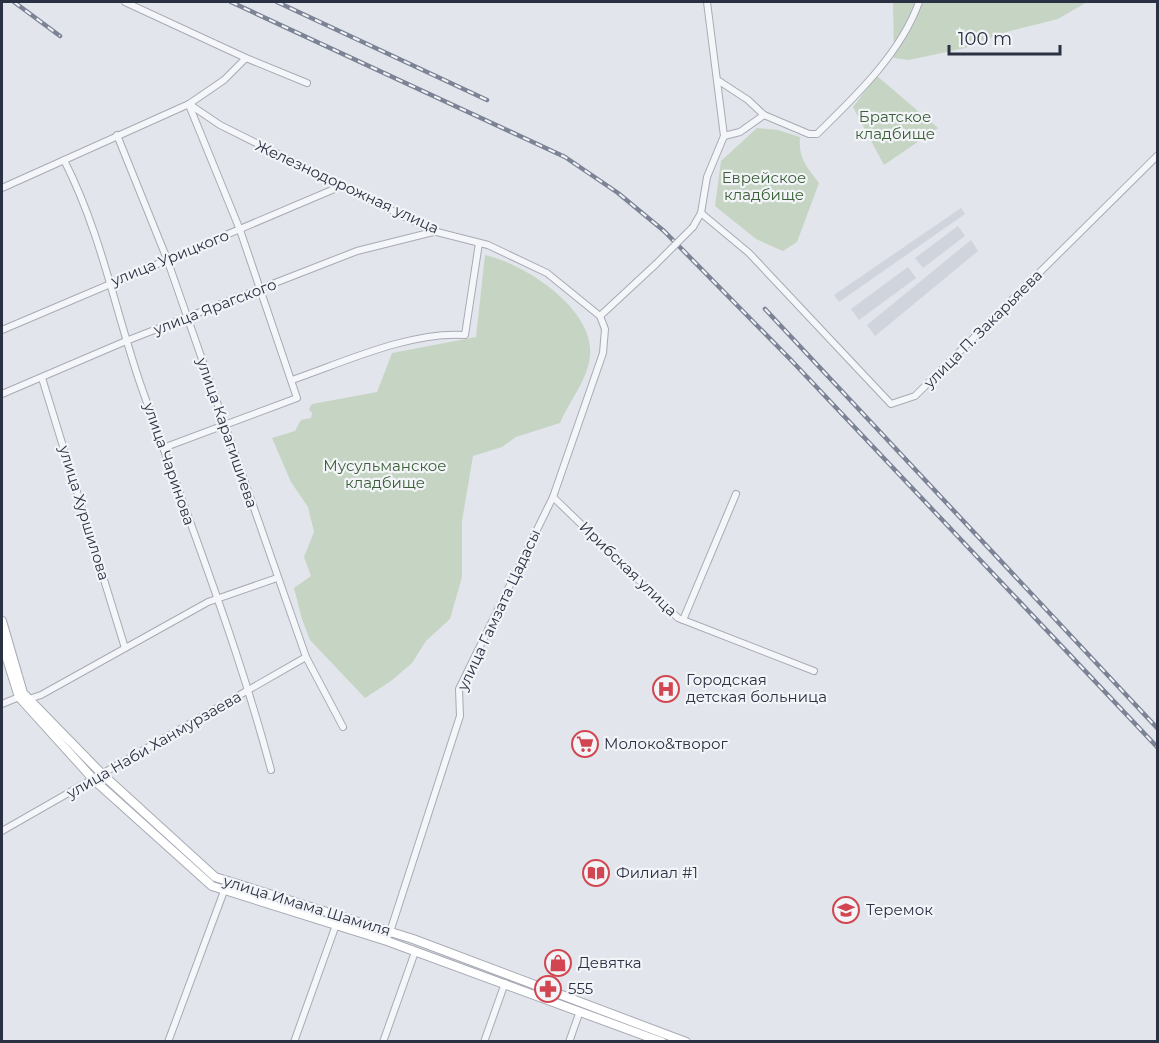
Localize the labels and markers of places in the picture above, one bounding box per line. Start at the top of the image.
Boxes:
place label: Городская детская больница [686,670,827,706]
hospital icon: Городская детская больница [651,674,681,704]
supermarket icon: Молоко&творог [570,729,600,759]
place label: Молоко&творог [604,734,729,753]
library icon: Филиал #1 [581,858,611,888]
place label: Филиал #1 [616,863,698,882]
school or university icon: Теремок [831,895,861,925]
place label: Теремок [866,900,933,919]
shop icon: Девятка [543,948,573,978]
place label: Девятка [578,953,642,972]
pharmacy icon: 555 [533,974,563,1004]
place label: 555 [568,979,593,998]

